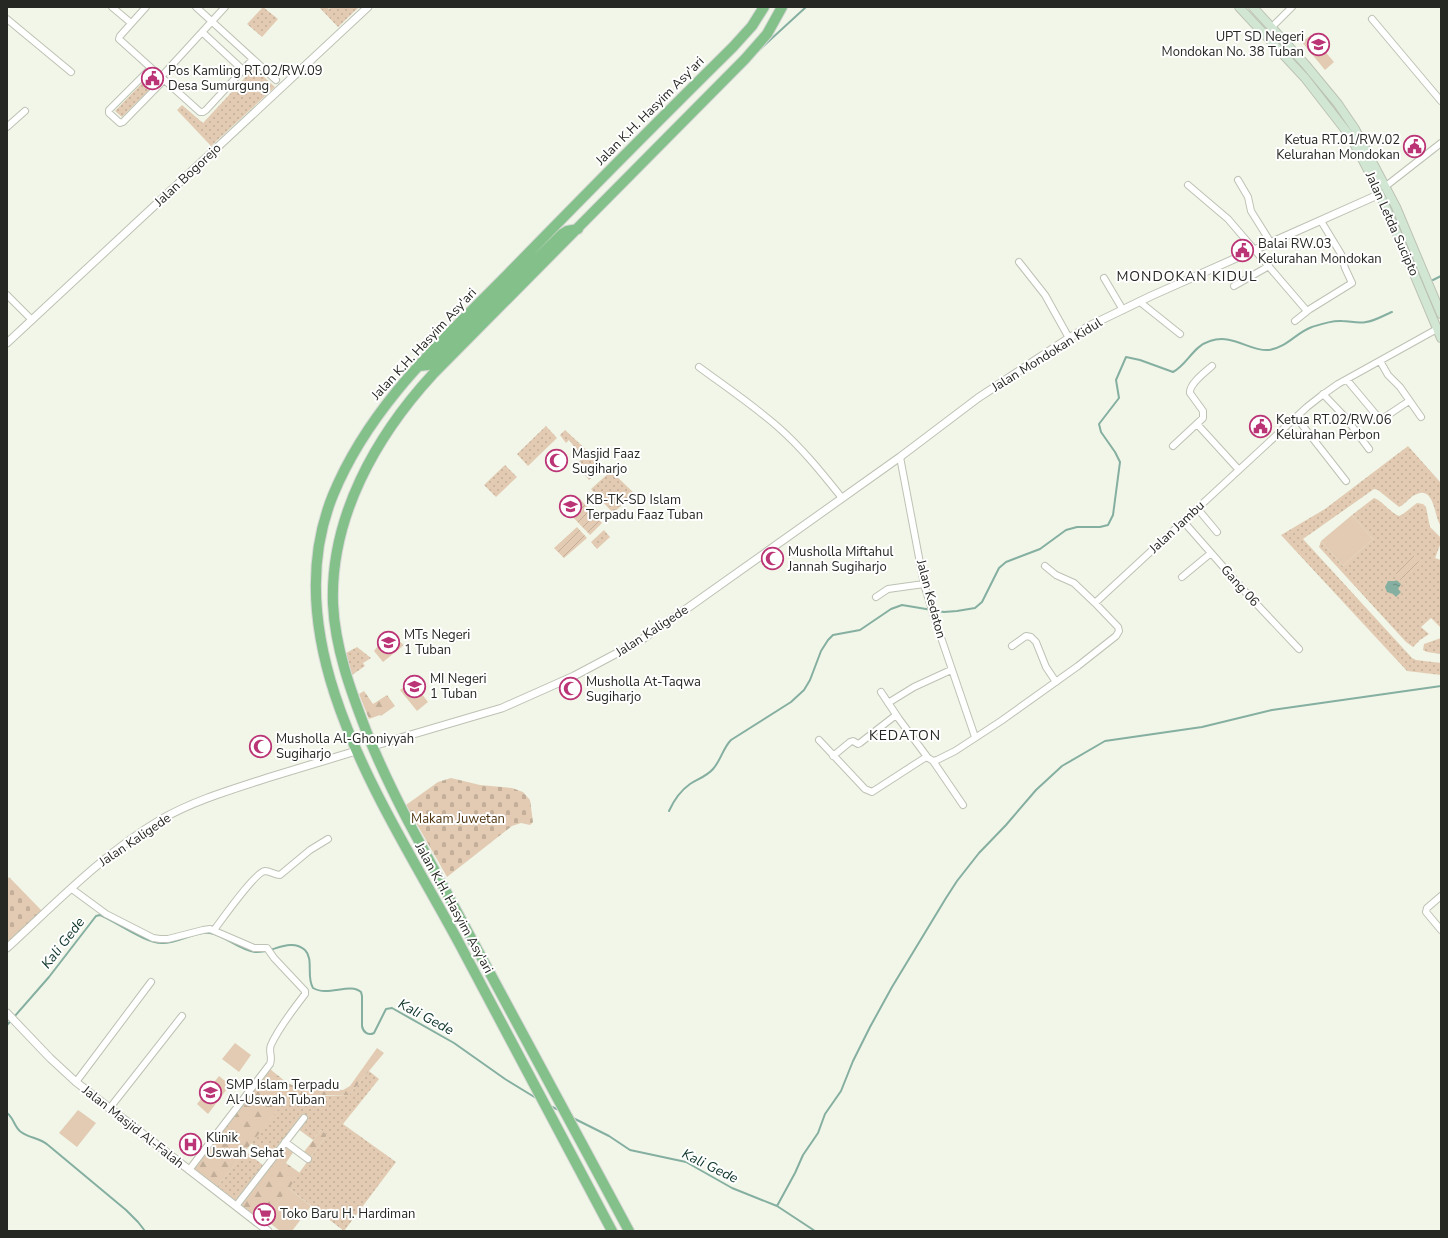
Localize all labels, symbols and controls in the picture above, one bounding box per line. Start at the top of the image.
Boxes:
place label: UPT SD Negeri Mondokan No. 38 Tuban [1162,28,1304,61]
school or university icon: UPT SD Negeri Mondokan No. 38 Tuban [1306,31,1332,57]
street label: Jalan K.H. Hasyim Asy'ari [591,53,708,170]
place label: Pos Kamling RT.02/RW.09 Desa Sumurgung [168,62,323,95]
public building icon: Pos Kamling RT.02/RW.09 Desa Sumurgung [140,65,166,91]
place label: Ketua RT.01/RW.02 Kelurahan Mondokan [1276,131,1400,164]
public building icon: Ketua RT.01/RW.02 Kelurahan Mondokan [1402,134,1428,160]
street label: Jalan Bogorejo [150,139,225,211]
street label: Jalan Letda Sucipto [1361,168,1423,279]
place label: Balai RW.03 Kelurahan Mondokan [1258,235,1382,268]
public building icon: Balai RW.03 Kelurahan Mondokan [1229,238,1255,264]
district label: MONDOKAN KIDUL [1116,267,1258,286]
street label: Jalan K.H. Hasyim Asy'ari [367,284,481,405]
street label: Jalan Mondokan Kidul [988,314,1106,397]
place label: Ketua RT.02/RW.06 Kelurahan Perbon [1276,411,1392,444]
public building icon: Ketua RT.02/RW.06 Kelurahan Perbon [1247,414,1273,440]
place label: Masjid Faaz Sugiharjo [572,445,640,478]
mosque icon: Masjid Faaz Sugiharjo [544,448,570,474]
place label: KB-TK-SD Islam Terpadu Faaz Tuban [586,491,703,524]
school or university icon: KB-TK-SD Islam Terpadu Faaz Tuban [558,494,584,520]
street label: Jalan Jambu [1145,497,1209,558]
place label: Musholla Miftahul Jannah Sugiharjo [787,543,893,576]
mosque icon: Musholla Miftahul Jannah Sugiharjo [760,546,786,572]
street label: Jalan Kedaton [912,557,950,640]
street label: Gang 06 [1216,561,1264,611]
street label: Jalan Kaligede [611,601,692,662]
place label: MTs Negeri 1 Tuban [404,626,470,659]
school or university icon: MTs Negeri 1 Tuban [375,629,401,655]
place label: MI Negeri 1 Tuban [430,670,487,703]
school or university icon: MI Negeri 1 Tuban [401,673,427,699]
place label: Musholla At-Taqwa Sugiharjo [586,673,701,706]
mosque icon: Musholla At-Taqwa Sugiharjo [558,676,584,702]
district label: KEDATON [869,726,941,745]
place label: Musholla Al-Ghoniyyah Sugiharjo [276,730,414,763]
mosque icon: Musholla Al-Ghoniyyah Sugiharjo [248,733,274,759]
street label: Jalan Kaligede [95,809,175,871]
park label: Makam Juwetan [411,810,505,828]
street label: Jalan K.H. Hasyim Asy'ari [410,839,497,977]
water label: Kali Gede [37,913,89,973]
water label: Kali Gede [395,994,458,1040]
place label: SMP Islam Terpadu Al-Uswah Tuban [226,1076,339,1109]
school or university icon: SMP Islam Terpadu Al-Uswah Tuban [198,1079,224,1105]
street label: Jalan Masjid Al-Falah [78,1081,188,1172]
place label: Klinik Uswah Sehat [206,1129,284,1162]
hospital icon: Klinik Uswah Sehat [178,1132,204,1158]
water label: Kali Gede [679,1144,742,1188]
supermarket icon: Toko Baru H. Hardiman [252,1201,278,1227]
place label: Toko Baru H. Hardiman [280,1205,415,1223]

